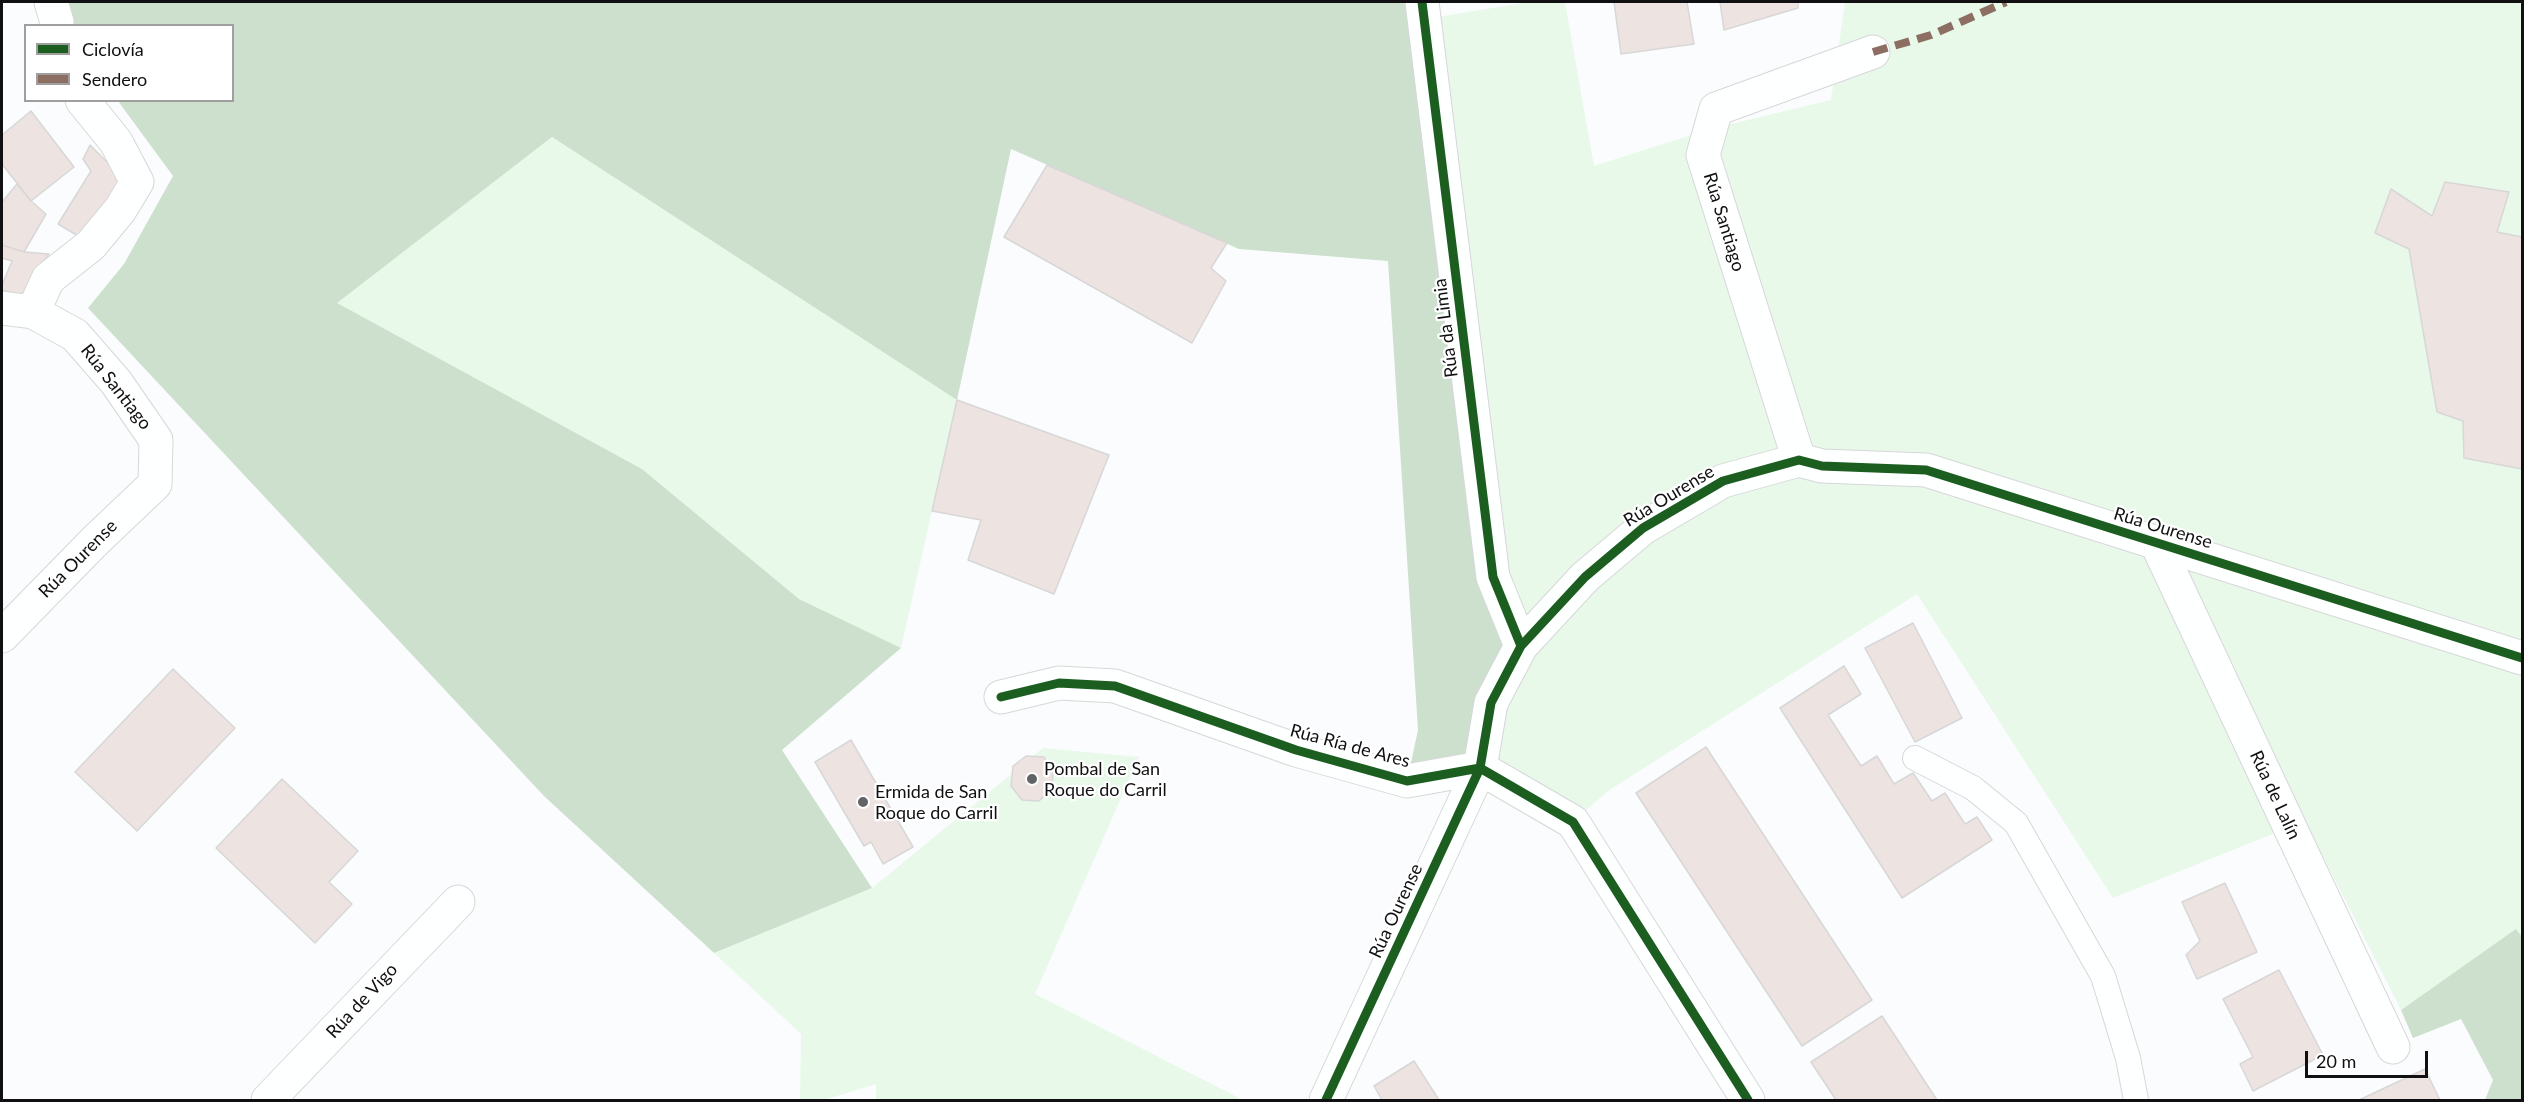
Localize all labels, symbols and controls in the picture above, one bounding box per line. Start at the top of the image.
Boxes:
legend [24,24,234,102]
text: Ciclovía [82,38,144,60]
text: Sendero [82,68,147,90]
street label: Rúa Santiago [1699,170,1749,274]
street label: Rúa da Limia [1429,277,1463,379]
street label: Rúa Santiago [76,340,156,434]
street label: Rúa Ourense [1620,461,1718,531]
street label: Rúa Ourense [2111,503,2215,553]
street label: Rúa Ourense [34,515,122,603]
street label: Rúa Ría de Ares [1288,720,1412,772]
street label: Rúa de Lalín [2245,747,2305,843]
place label: Pombal de San Roque do Carril [1044,758,1167,800]
marker: Pombal de San Roque do Carril [1025,772,1039,786]
place label: Ermida de San Roque do Carril [875,781,998,824]
marker: Ermida de San Roque do Carril [856,795,870,809]
street label: Rúa Ourense [1365,860,1427,962]
street label: Rúa de Vigo [322,959,402,1043]
scale bar [2308,1039,2431,1077]
text: 20 m [2316,1050,2356,1072]

